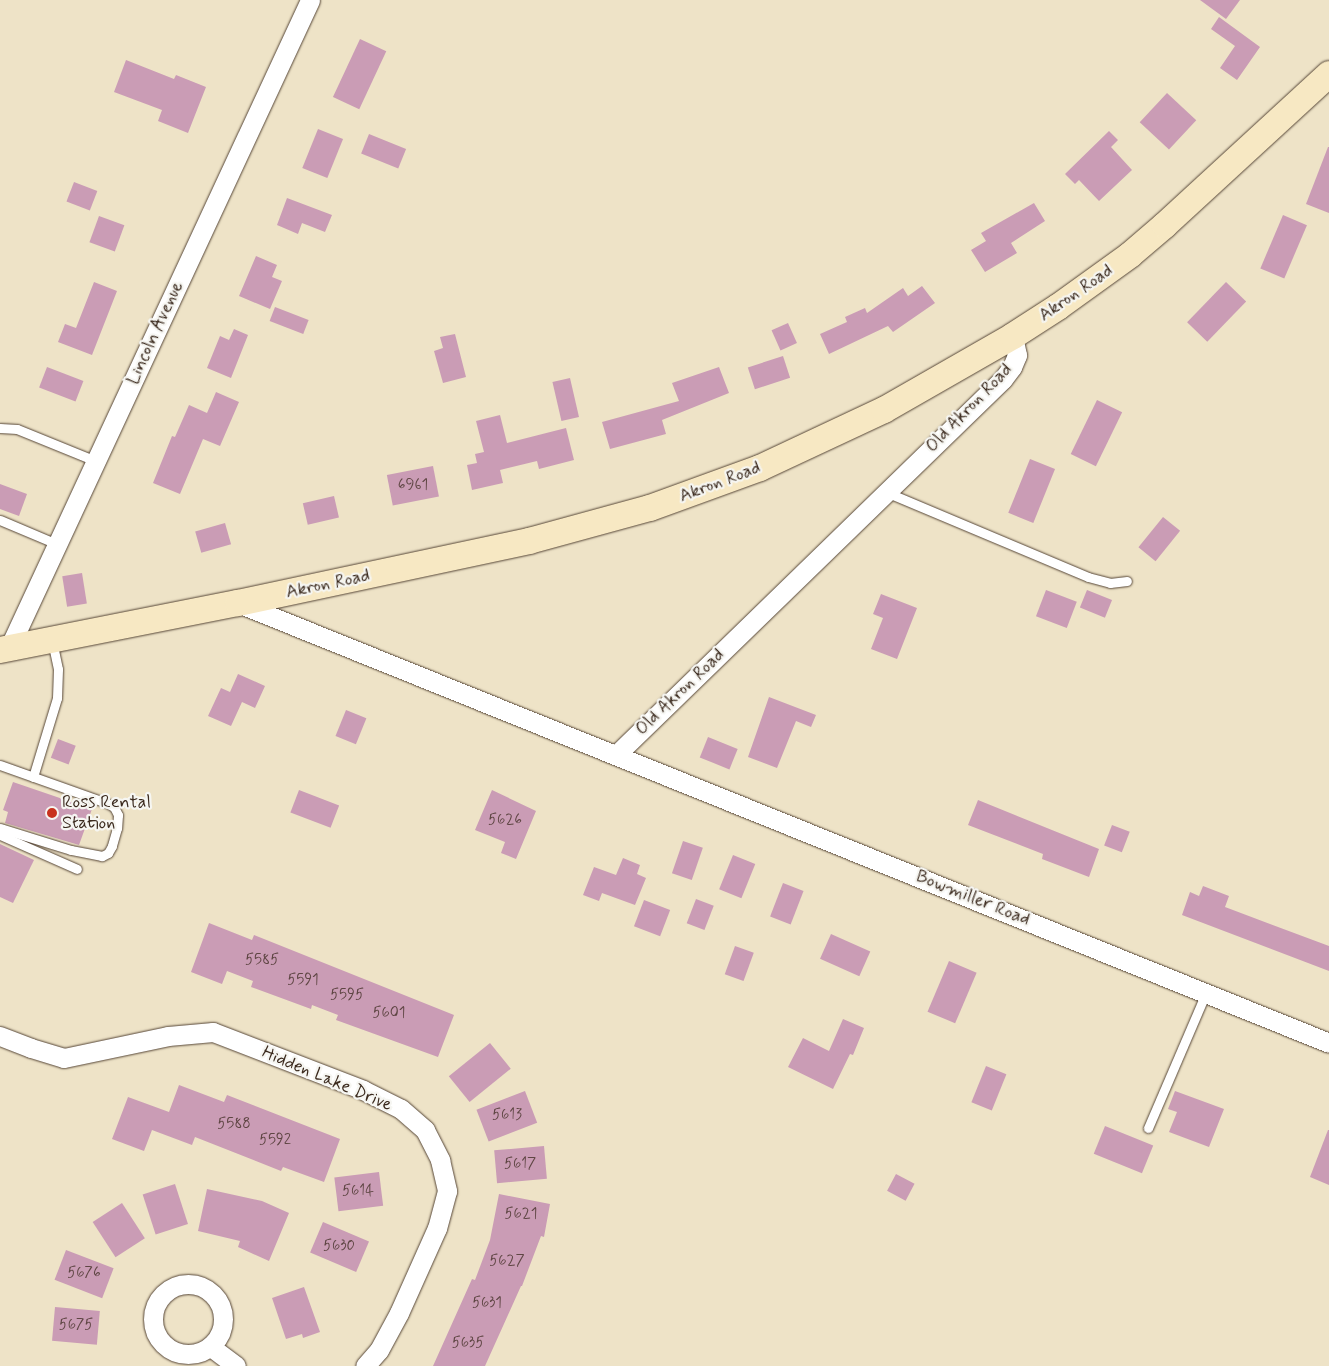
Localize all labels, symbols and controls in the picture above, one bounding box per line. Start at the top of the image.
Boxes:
street label: Akron Road [1035,260,1117,326]
street label: Lincoln Avenue [121,276,189,390]
street label: Old Akron Road [921,359,1017,457]
street label: Akron Road [676,457,764,507]
house number: 6961 [398,477,428,495]
street label: Akron Road [284,565,372,603]
street label: Old Akron Road [631,644,729,740]
place label: Ross Rental Station [62,792,151,834]
marker: Ross Rental Station [46,807,58,819]
house number: 5626 [488,812,522,830]
street label: Bowmiller Road [913,865,1033,931]
house number: 5585 [245,952,279,970]
house number: 5591 [287,972,319,990]
house number: 5595 [330,987,364,1005]
house number: 5601 [372,1005,406,1023]
street label: Hidden Lake Drive [259,1042,395,1116]
house number: 5613 [492,1107,522,1125]
house number: 5588 [217,1116,251,1134]
house number: 5592 [259,1132,291,1150]
house number: 5617 [504,1156,536,1174]
house number: 5614 [342,1183,374,1201]
house number: 5621 [505,1206,537,1224]
house number: 5630 [323,1238,355,1256]
house number: 5627 [489,1253,525,1271]
house number: 5676 [67,1265,101,1283]
house number: 5631 [472,1295,502,1313]
house number: 5675 [59,1317,93,1335]
house number: 5635 [452,1335,484,1353]

